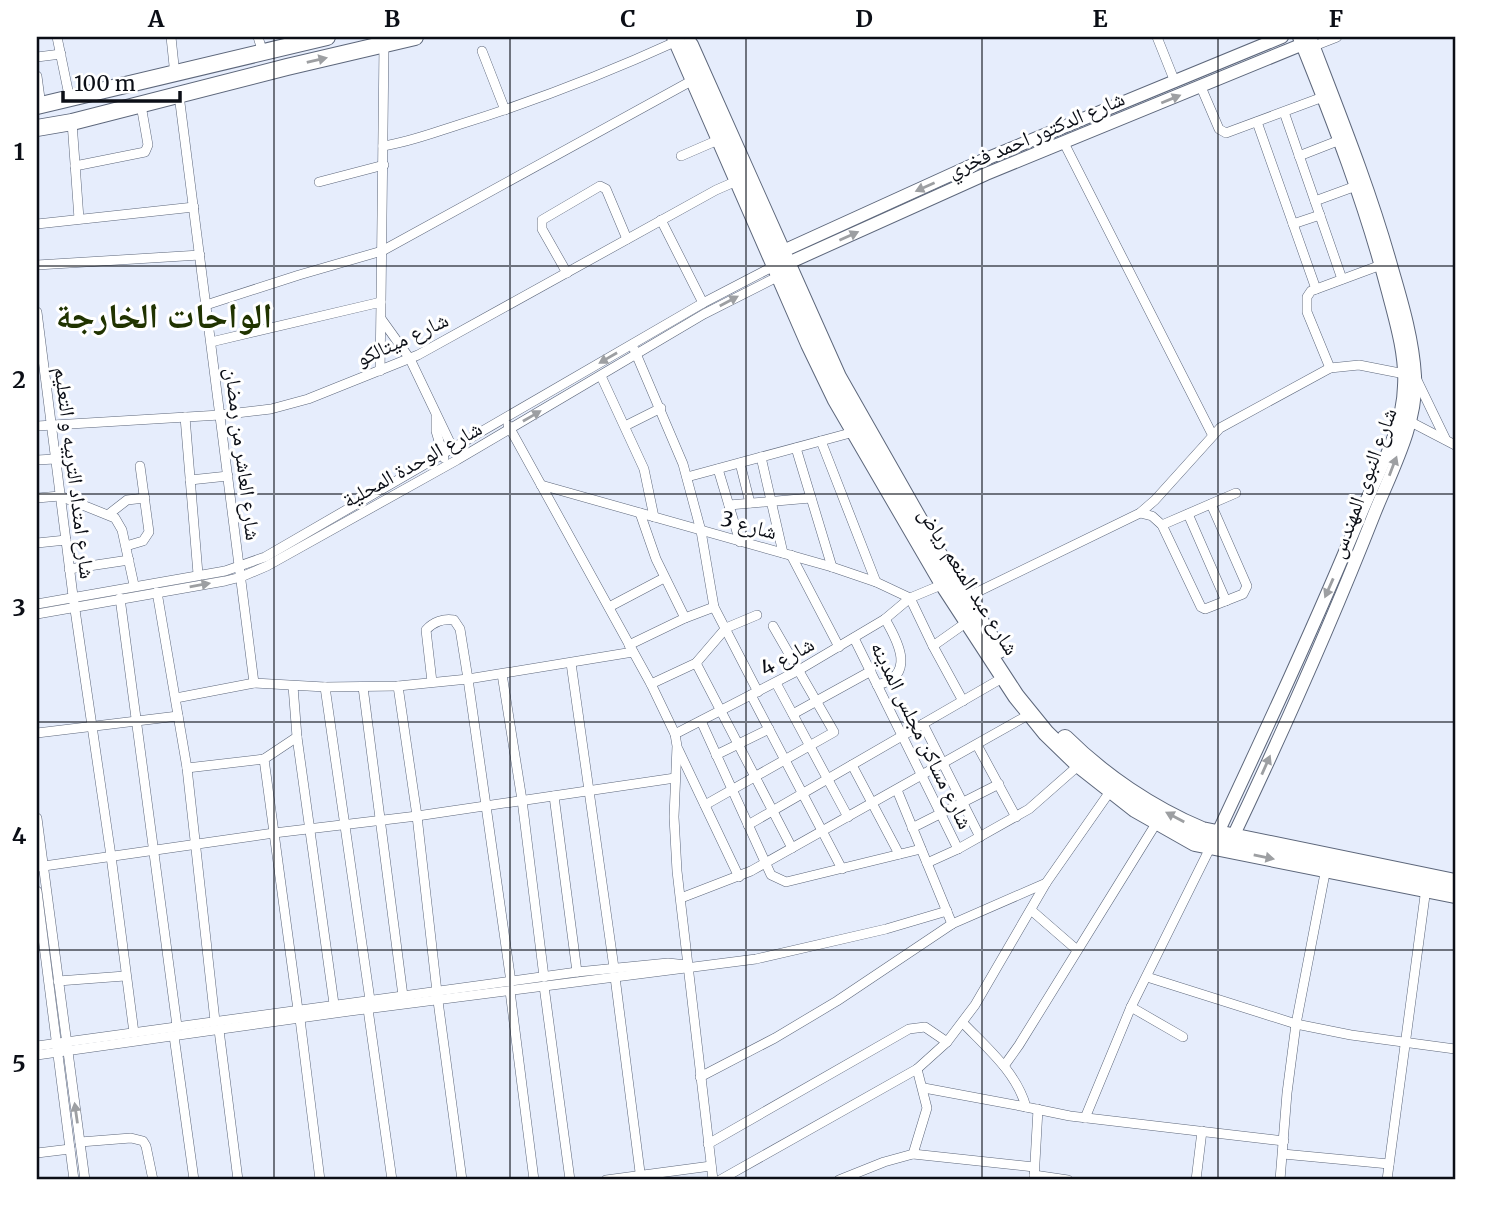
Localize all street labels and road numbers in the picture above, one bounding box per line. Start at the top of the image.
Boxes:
street label: شارع الدكتور احمد فخري [943,85,1130,187]
street label: شارع ميتالكو [352,306,452,372]
street label: شارع امتداد التربيه و التعليم [48,366,101,581]
street label: شارع العاشر من رمضان [219,366,267,542]
street label: شارع النبوى المهندس [1323,404,1403,562]
street label: شارع الوحدة المحلية [338,415,486,513]
street label: شارع عبد المنعم رياض [912,502,1025,660]
street label: شارع 3 [718,505,780,545]
street label: شارع 4 [755,630,819,682]
street label: شارع مساكن مجلس المدينه [865,637,979,833]

